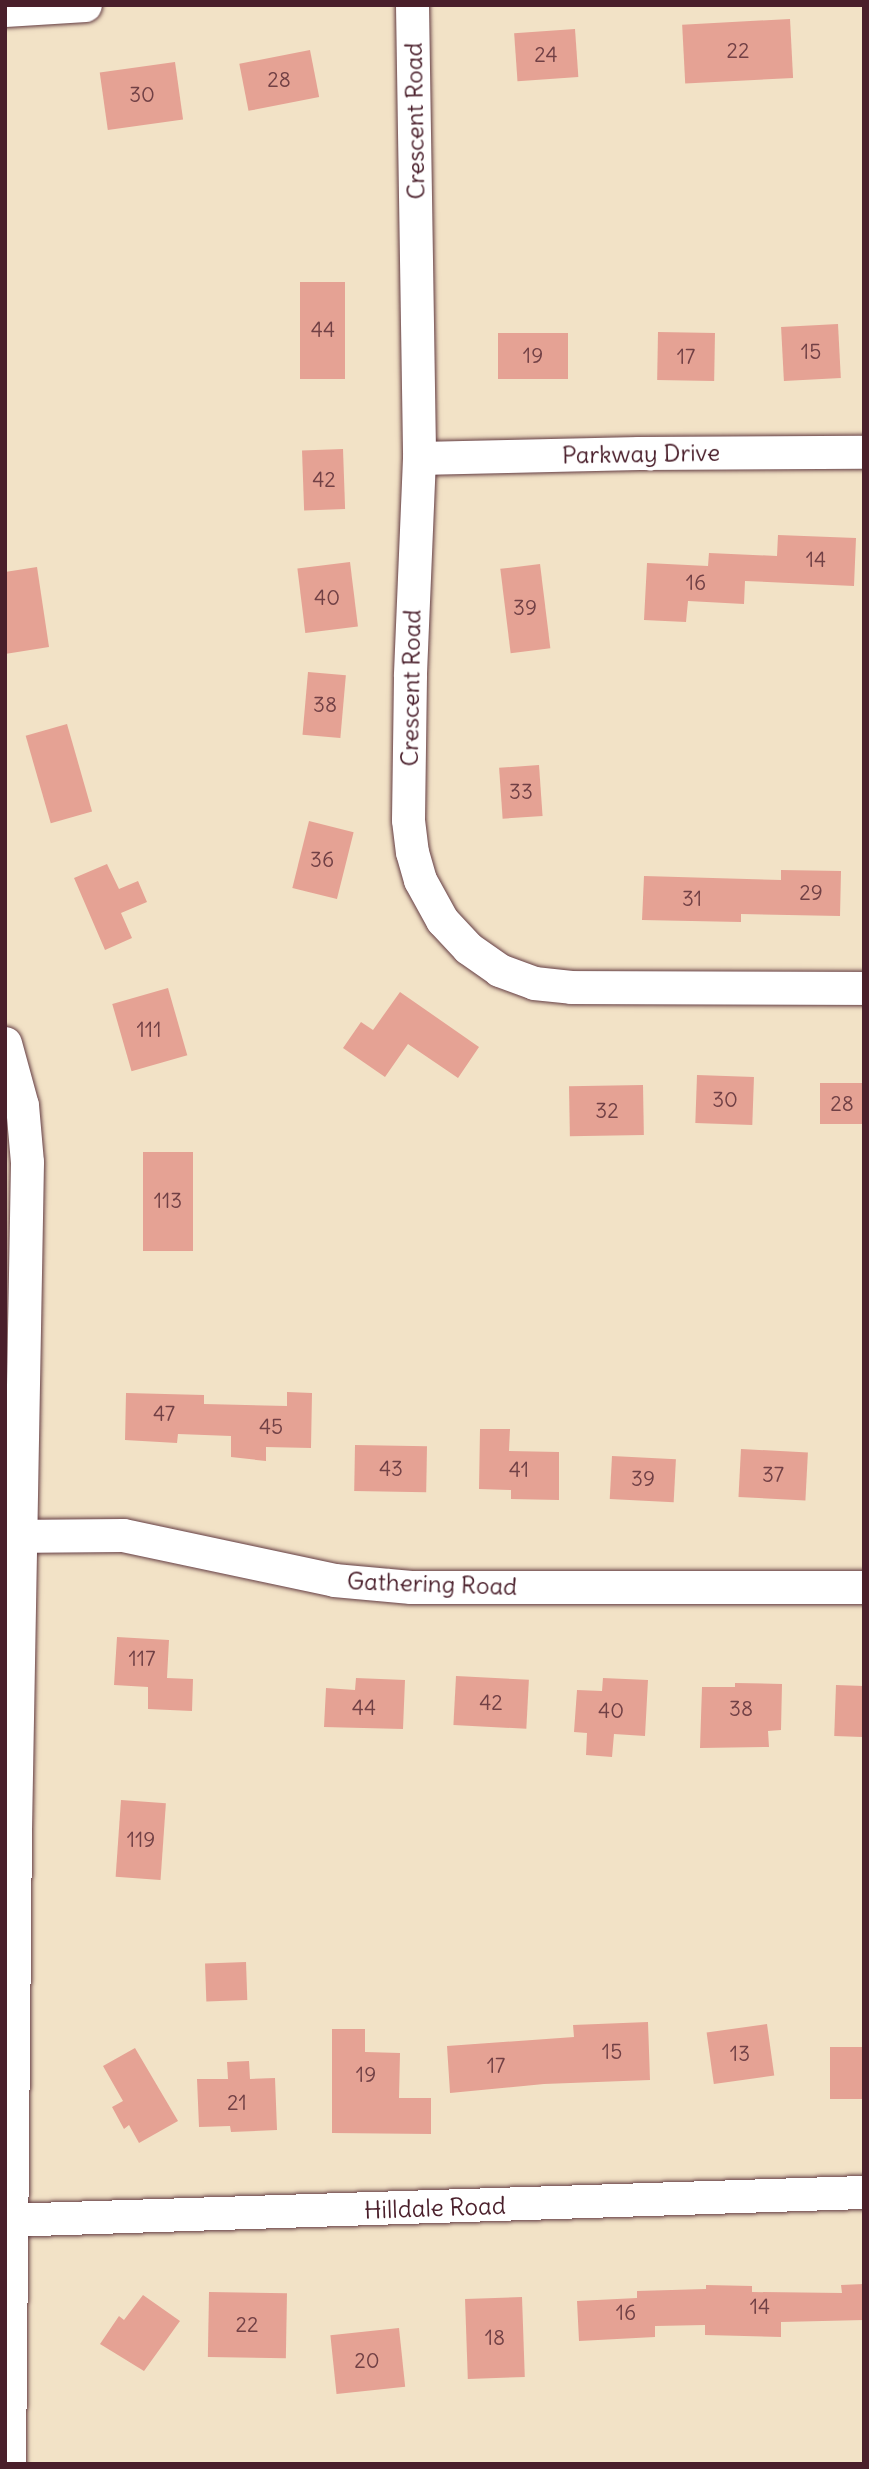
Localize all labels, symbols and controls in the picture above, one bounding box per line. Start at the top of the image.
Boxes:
house number: 22 [726,38,750,64]
street label: Crescent Road [399,42,431,200]
house number: 24 [534,42,558,68]
house number: 28 [267,67,291,93]
house number: 30 [129,82,155,108]
house number: 44 [311,317,335,343]
house number: 15 [801,339,821,365]
house number: 19 [523,343,543,369]
house number: 17 [677,344,695,370]
street label: Parkway Drive [562,438,720,470]
house number: 42 [312,467,336,493]
house number: 14 [806,547,826,573]
house number: 16 [686,570,706,596]
house number: 40 [314,585,340,611]
house number: 39 [513,595,537,621]
street label: Crescent Road [395,609,427,767]
house number: 38 [313,692,337,718]
house number: 33 [509,779,533,805]
house number: 36 [310,847,334,873]
house number: 29 [799,880,823,906]
house number: 31 [682,886,702,912]
house number: 111 [136,1017,162,1043]
house number: 30 [712,1087,738,1113]
house number: 28 [830,1091,854,1117]
house number: 32 [595,1098,619,1124]
house number: 113 [154,1188,182,1214]
house number: 47 [153,1401,175,1427]
house number: 45 [259,1414,283,1440]
house number: 43 [379,1456,403,1482]
house number: 41 [509,1457,529,1483]
house number: 37 [762,1462,784,1488]
house number: 39 [631,1466,655,1492]
street label: Gathering Road [346,1567,518,1601]
house number: 117 [129,1646,155,1672]
house number: 42 [479,1690,503,1716]
house number: 44 [352,1695,376,1721]
house number: 38 [729,1696,753,1722]
house number: 40 [598,1698,624,1724]
house number: 119 [127,1827,155,1853]
house number: 15 [602,2039,622,2065]
house number: 13 [730,2041,750,2067]
house number: 17 [487,2053,505,2079]
house number: 19 [356,2062,376,2088]
house number: 21 [227,2090,247,2116]
street label: Hilldale Road [364,2191,506,2225]
house number: 14 [750,2294,770,2320]
house number: 16 [616,2300,636,2326]
house number: 22 [235,2312,259,2338]
house number: 18 [485,2325,505,2351]
house number: 20 [354,2348,380,2374]

